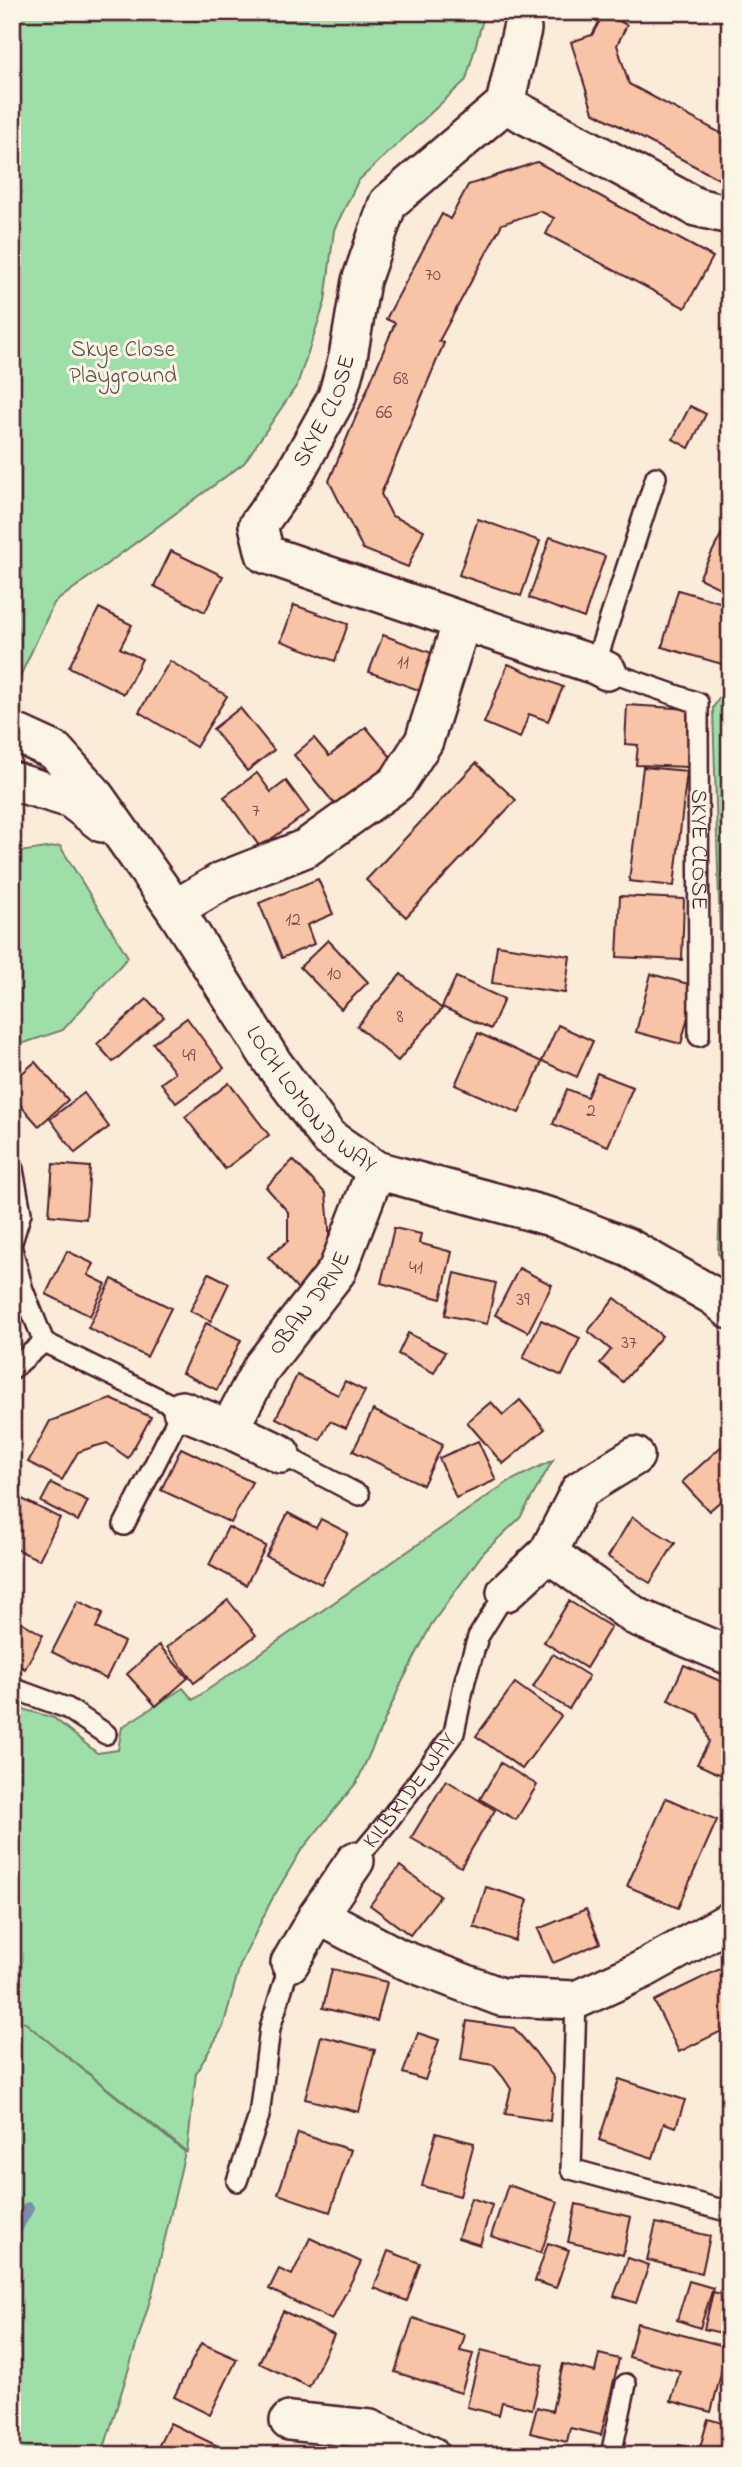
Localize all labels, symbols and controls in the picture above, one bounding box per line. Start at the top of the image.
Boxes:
house number: 70 [425,262,441,289]
park label: Skye Close Playground [69,334,177,395]
street label: SKYE CLOSE [285,351,364,473]
house number: 68 [393,366,409,393]
house number: 66 [376,400,392,427]
house number: 11 [397,650,409,677]
street label: SKYE CLOSE [682,789,715,910]
house number: 7 [252,798,260,825]
house number: 12 [285,907,301,934]
house number: 10 [327,961,341,988]
house number: 8 [396,1004,404,1031]
street label: LOCH LOMOND WAY [237,1019,383,1182]
house number: 49 [182,1043,196,1070]
house number: 2 [586,1098,596,1125]
street label: OBAN DRIVE [260,1247,359,1362]
house number: 41 [409,1255,423,1282]
house number: 39 [516,1287,530,1314]
house number: 37 [621,1330,637,1357]
street label: KILBRIDE WAY [355,1726,465,1856]

